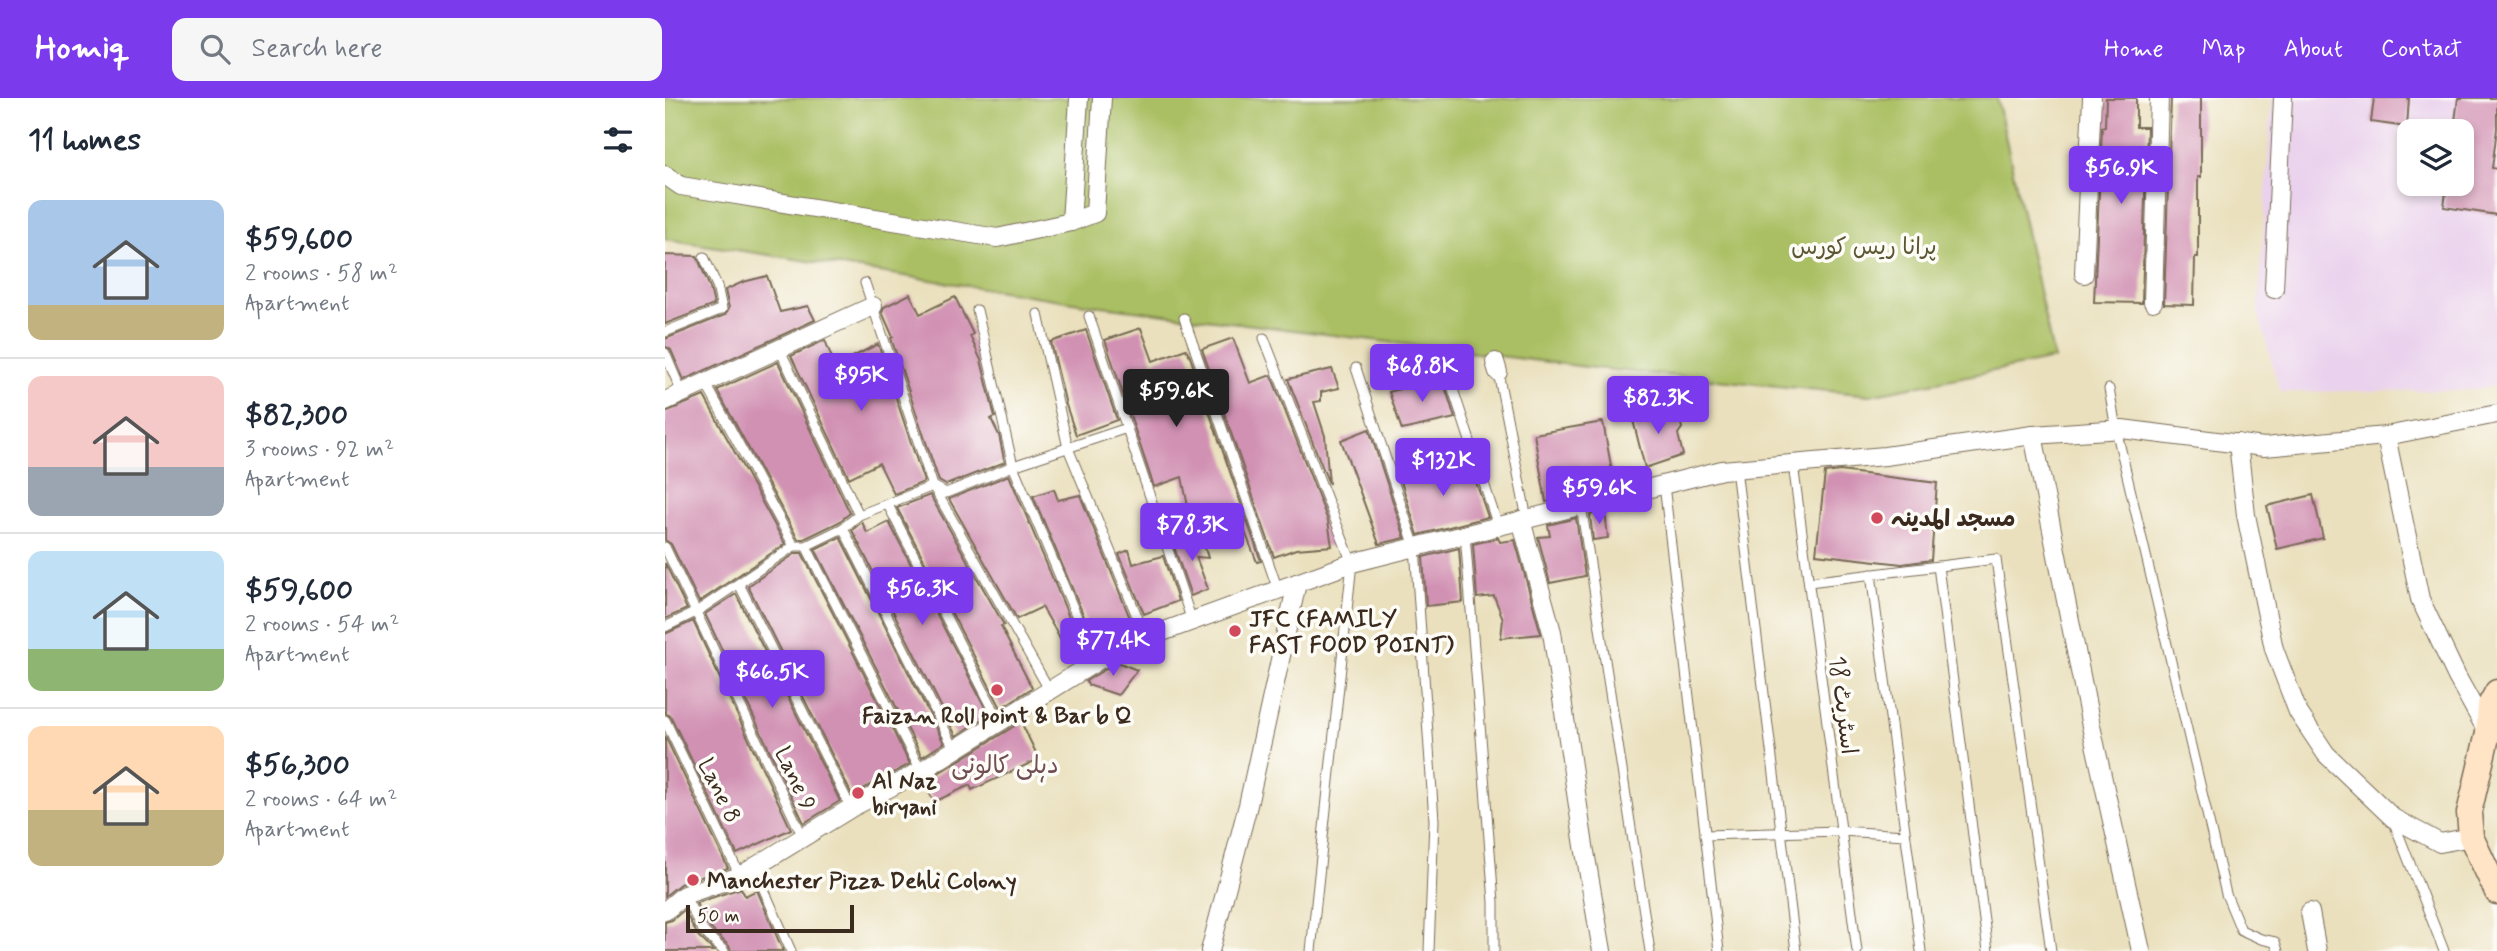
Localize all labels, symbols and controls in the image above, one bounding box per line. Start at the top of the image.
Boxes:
search box [172,18,662,81]
text: Homiq [35,27,130,71]
icon: search [196,30,234,68]
text: Search here [252,32,382,66]
text: Home [2104,34,2164,65]
text: Map [2202,34,2246,65]
text: About [2284,34,2343,65]
text: Contact [2381,34,2462,65]
map controls [2397,119,2474,196]
button: layers [2397,119,2474,196]
text: 11 homes [28,121,141,160]
icon: filters [599,121,637,159]
pin: $56.9K [2064,146,2178,206]
text: $56.9K [2085,154,2157,184]
text: $59,600 [245,220,353,259]
icon: home [84,228,168,312]
park label: پرانا ریس کورس [1791,233,1937,263]
text: 2 rooms · 58 m² [245,259,398,289]
text: Apartment [245,289,350,319]
pin: $68.8K [1365,344,1479,404]
text: $68.8K [1386,352,1458,382]
pin: $95K [820,354,902,413]
text: $95K [834,361,888,391]
pin: $59.6K [1119,370,1233,429]
pin: $82.3K [1601,376,1715,436]
text: $59.6K [1139,377,1213,407]
text: $82.3K [1623,384,1693,414]
text: $82,300 [245,396,348,435]
icon: home [84,404,168,488]
text: 3 rooms · 92 m² [245,435,394,465]
pin: $132K [1394,438,1492,498]
text: $132K [1411,446,1475,476]
text: Apartment [245,465,350,495]
pin: $59.6K [1542,466,1656,526]
text: $59.6K [1562,474,1636,504]
pin: $78.3K [1135,504,1249,563]
place label: مسجد المدینہ [1891,505,2015,535]
marker: مسجد المدینہ [1869,510,1885,526]
text: $78.3K [1156,511,1228,541]
pin: $56.3K [865,568,979,627]
text: $59,600 [245,571,353,610]
text: $56.3K [886,575,958,605]
icon: home [84,579,168,663]
place label: JFC (FAMILY FAST FOOD POINT) [1249,605,1455,661]
text: 2 rooms · 54 m² [245,610,399,640]
pin: $77.4K [1056,618,1170,678]
marker: JFC (FAMILY FAST FOOD POINT) [1227,623,1243,639]
text: $77.4K [1076,626,1150,656]
text: Apartment [245,640,350,670]
pin: $66.5K [715,650,829,710]
street label: اسٹریٹ 18 [1821,654,1863,756]
text: $66.5K [736,658,808,688]
marker: Faizan Roll point & Bar b Q [989,682,1005,698]
place label: Faizan Roll point & Bar b Q [862,702,1132,732]
street label: Lane 9 [766,742,822,815]
text: $56,300 [245,746,350,785]
district label: دہلی کالونی [951,751,1059,783]
icon: home [84,754,168,838]
street label: Lane 8 [690,754,747,828]
place label: Al Naz biryani [872,767,937,823]
text: 2 rooms · 64 m² [245,785,397,815]
marker: Al Naz biryani [850,785,866,801]
text: Apartment [245,815,350,845]
place label: Manchester Pizza Dehli Colony [707,867,1017,897]
marker: Manchester Pizza Dehli Colony [685,872,701,888]
scale bar [686,902,854,934]
text: 50 m [697,904,740,929]

